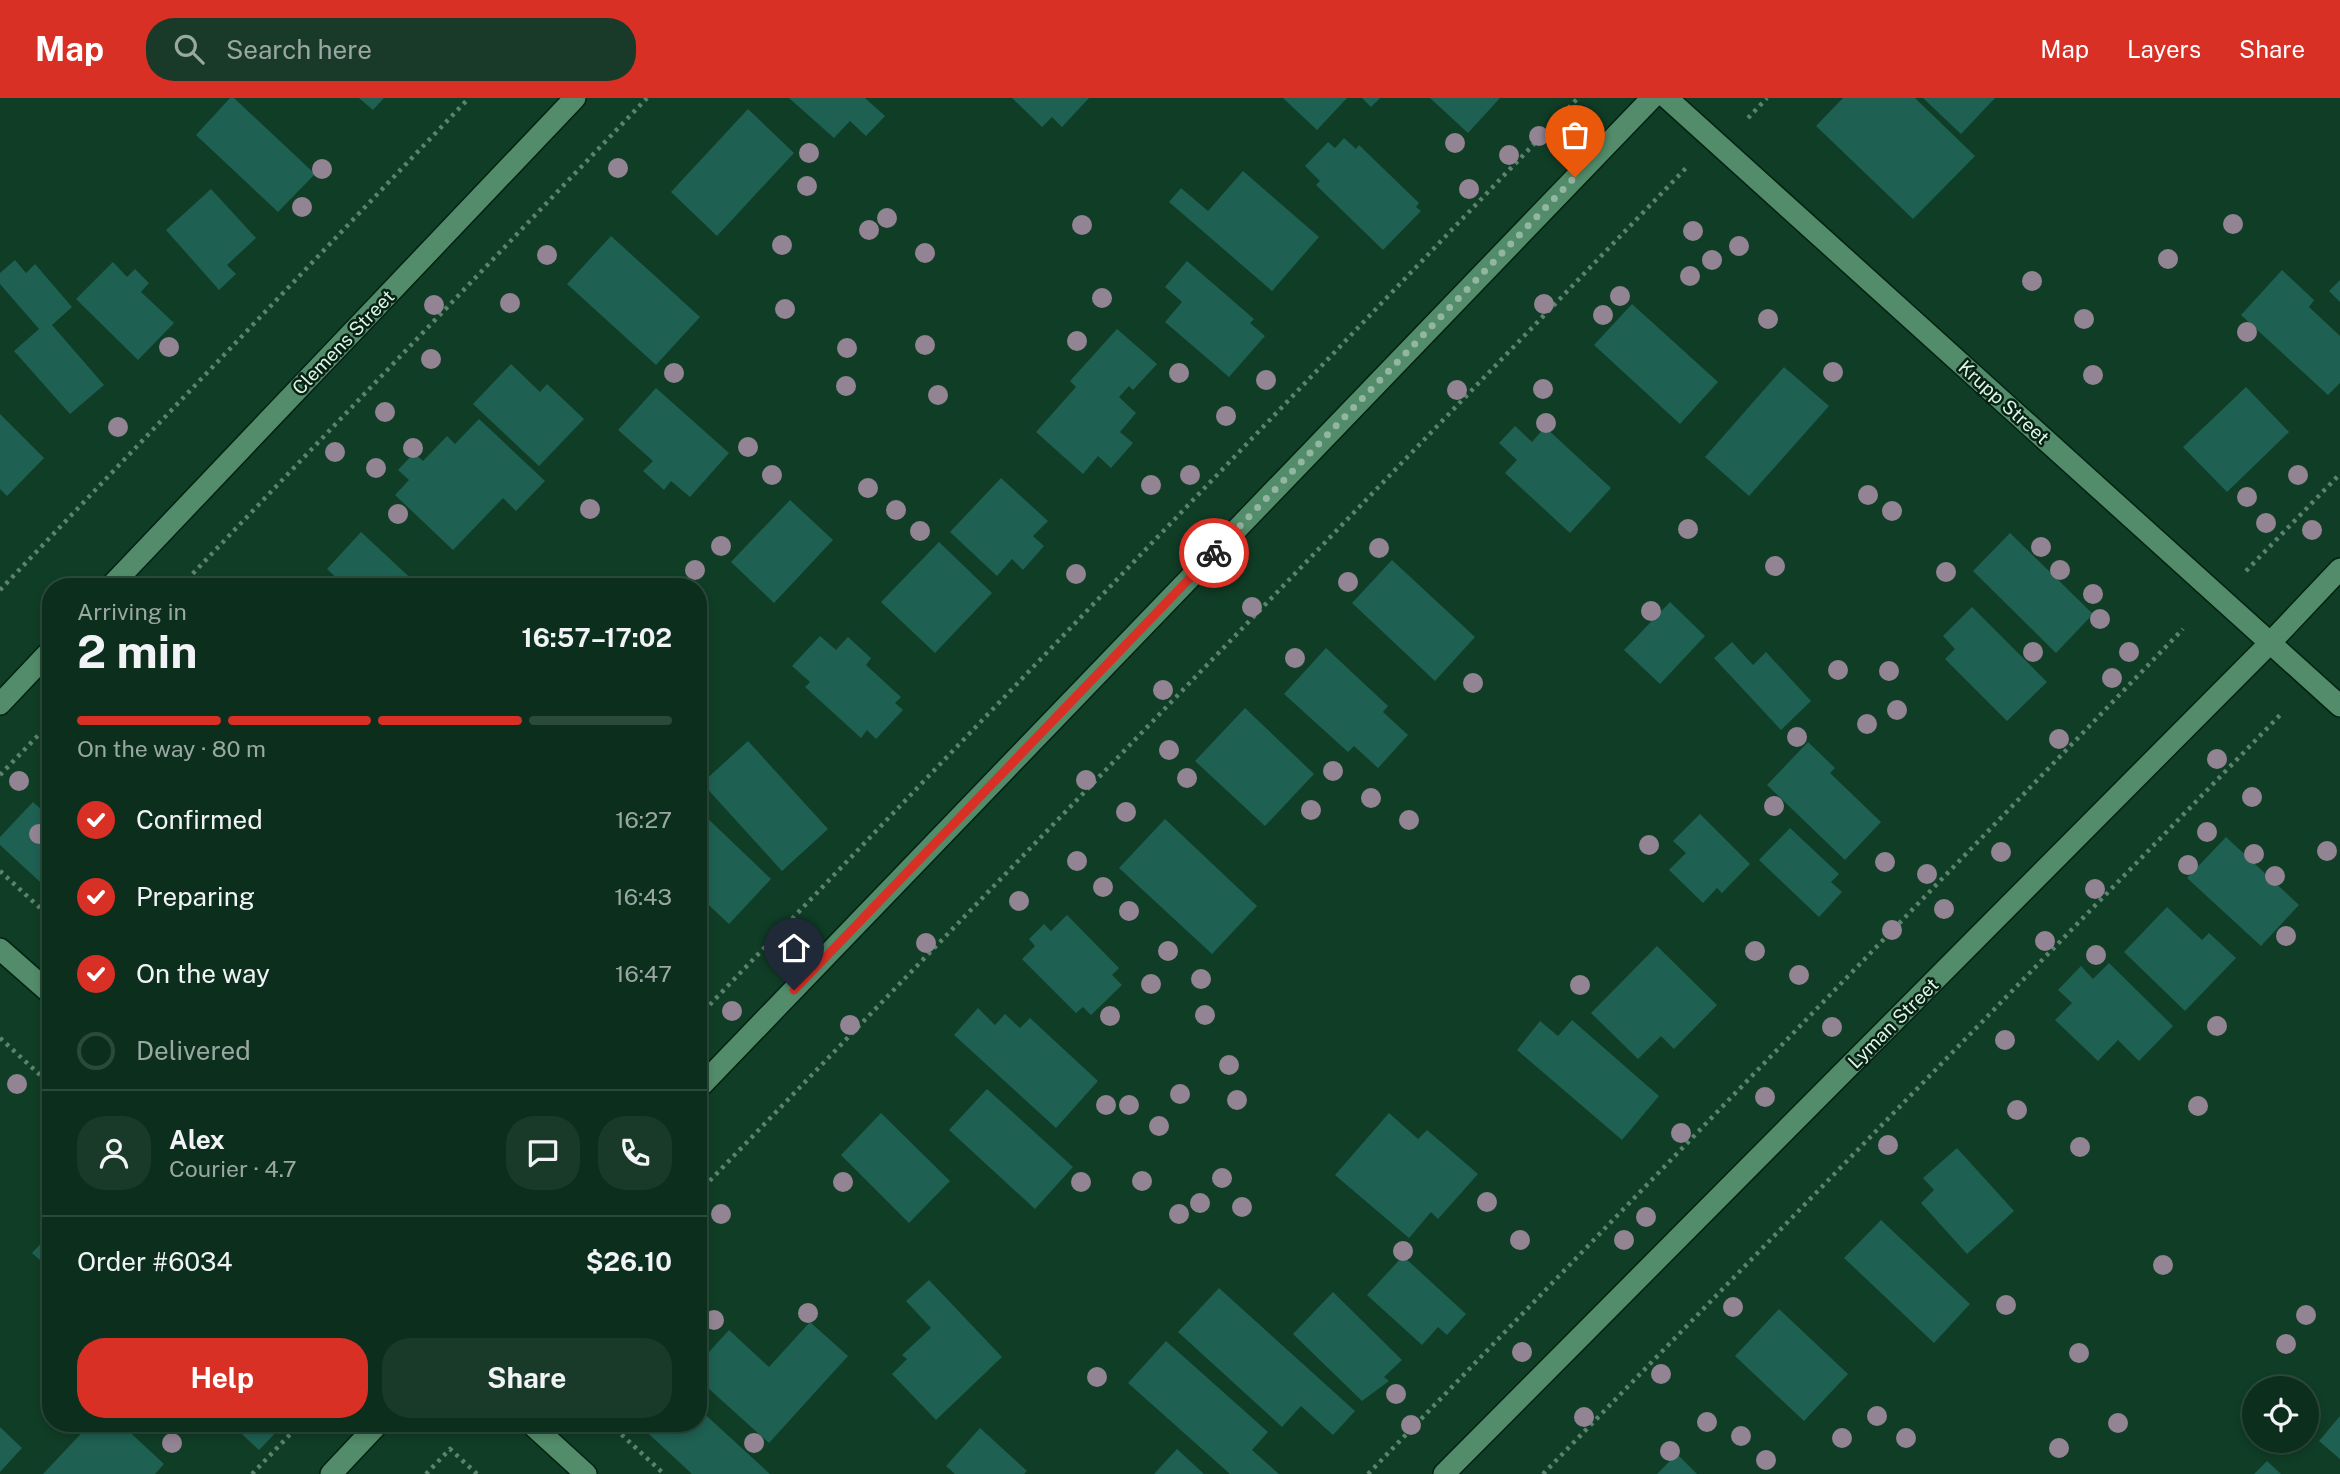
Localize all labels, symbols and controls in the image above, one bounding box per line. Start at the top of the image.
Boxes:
search box [146,18,636,81]
text: Map [35,30,104,68]
icon: search [170,30,208,68]
text: Search here [226,34,372,65]
text: Map [2040,35,2089,63]
text: Layers [2127,35,2201,63]
text: Share [2239,35,2305,63]
pin [1545,105,1605,177]
icon: bag [1556,116,1594,154]
street label: Clemens Street [288,285,398,399]
street label: Krupp Street [1954,356,2054,448]
courier [1179,518,1249,588]
icon: bike [1195,534,1233,572]
text: Arriving in [77,598,187,625]
text: 16:57–17:02 [522,622,672,653]
text: 2 min [77,624,197,678]
text: On the way · 80 m [77,735,266,762]
icon: check [77,801,115,839]
text: Confirmed [136,804,263,835]
text: 16:27 [615,806,672,833]
icon: check [77,878,115,916]
text: Preparing [136,881,255,912]
text: 16:43 [614,883,672,910]
pin [764,918,824,990]
icon: home [775,929,813,967]
icon: check [77,955,115,993]
text: On the way [136,958,270,989]
text: 16:47 [615,960,672,987]
street label: Lyman Street [1843,973,1943,1073]
text: Delivered [136,1035,251,1066]
button: person [77,1116,151,1190]
button: chat [506,1116,580,1190]
button: phone [598,1116,672,1190]
text: Alex [169,1124,225,1155]
text: Courier · 4.7 [169,1155,297,1182]
text: Order #6034 [77,1246,233,1277]
text: $26.10 [586,1246,672,1277]
button: Help [77,1338,368,1418]
button: Share [382,1338,672,1418]
map controls [2242,1376,2319,1453]
button: locate [2242,1376,2319,1453]

